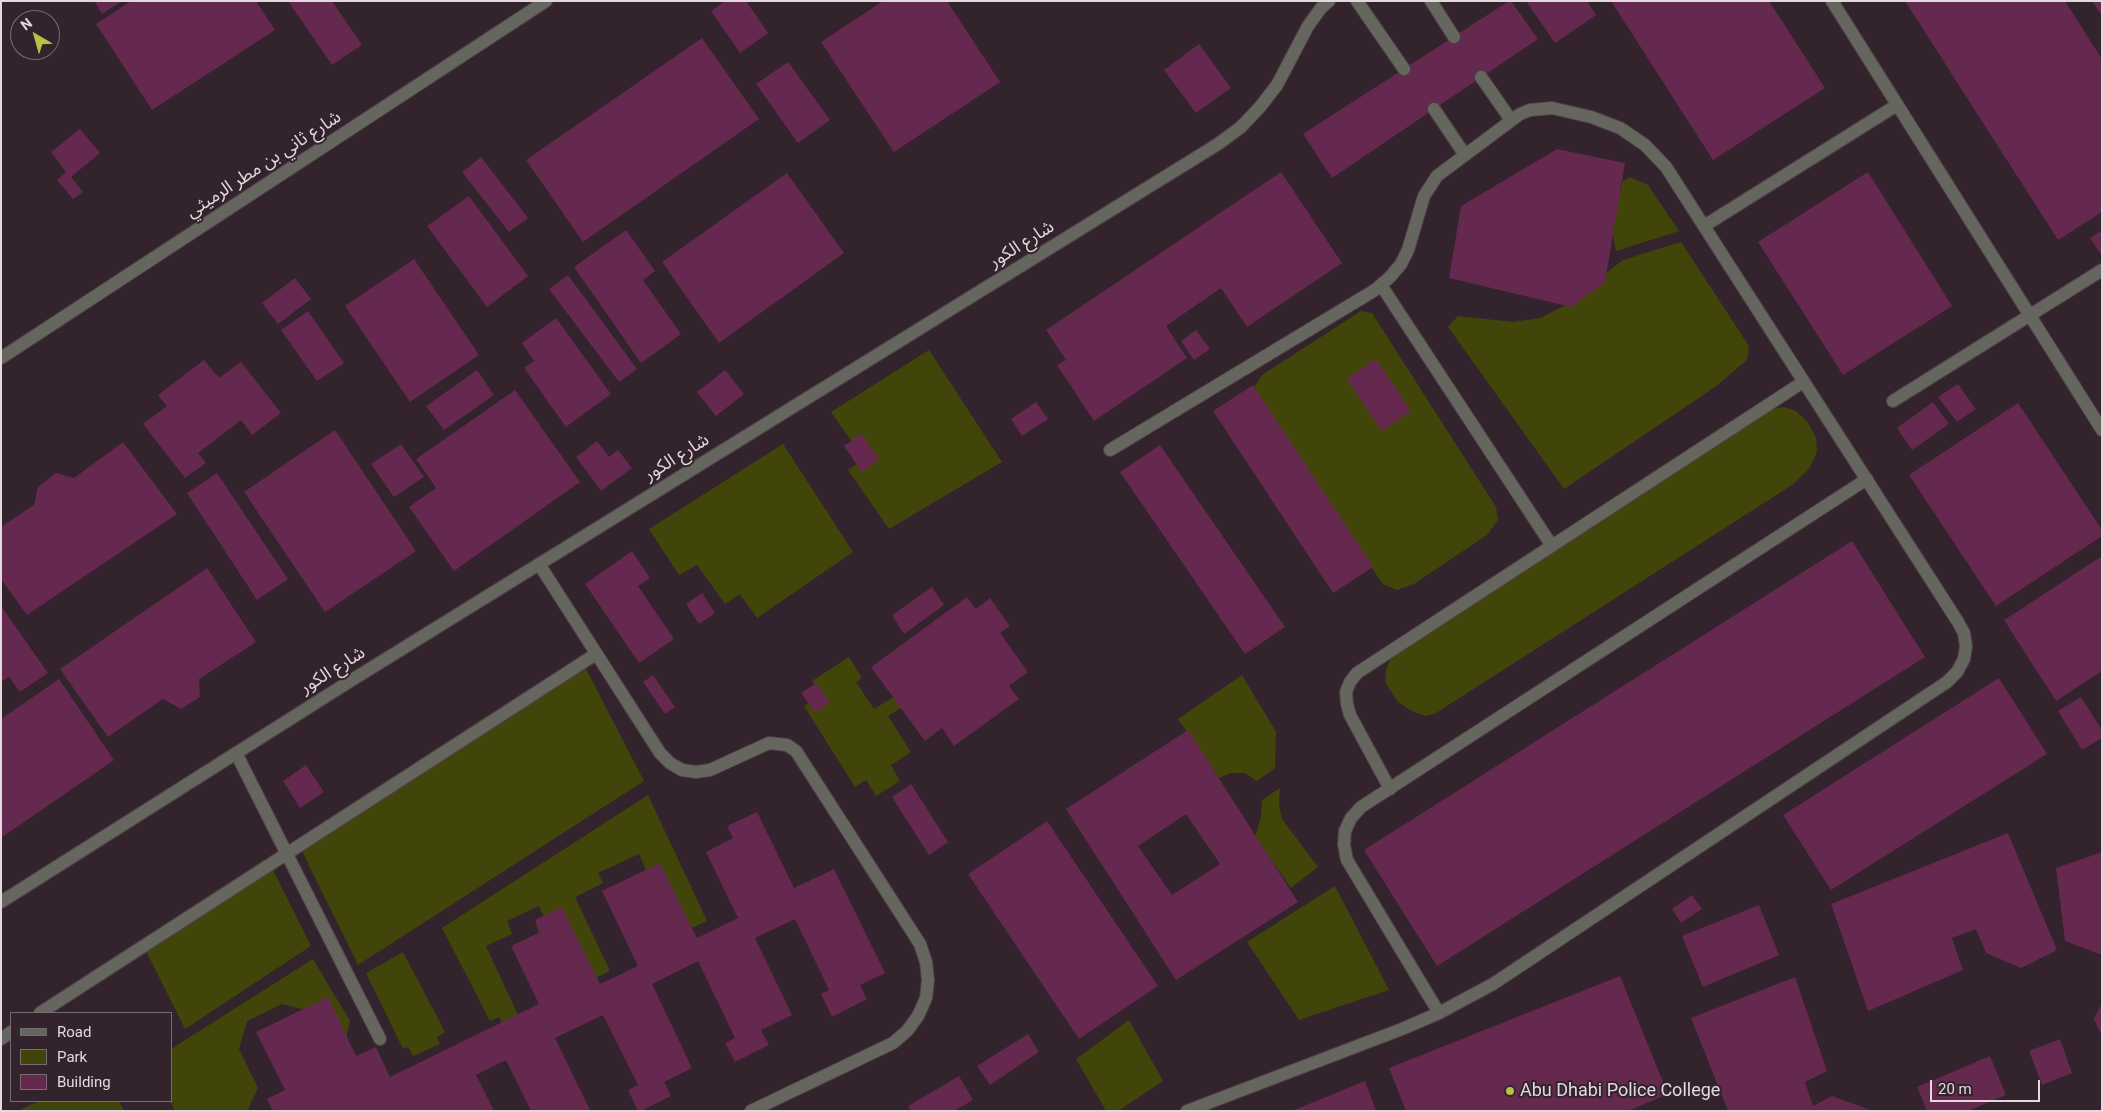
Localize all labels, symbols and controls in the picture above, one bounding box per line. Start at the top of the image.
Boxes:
north arrow [10,10,60,60]
text: N [18,15,35,33]
street label: شارع ثاني بن مطر الرميثي [182,107,346,223]
street label: شارع الكور [985,217,1059,273]
street label: شارع الكور [640,430,714,486]
street label: شارع الكور [296,643,370,699]
legend [10,1012,172,1102]
text: Road [57,1023,91,1041]
text: Park [57,1048,87,1066]
scale bar [1933,1070,2043,1102]
text: Building [57,1073,111,1091]
place label: Abu Dhabi Police College [1520,1080,1720,1102]
text: 20 m [1938,1080,1972,1098]
marker: Abu Dhabi Police College [1504,1085,1516,1097]

